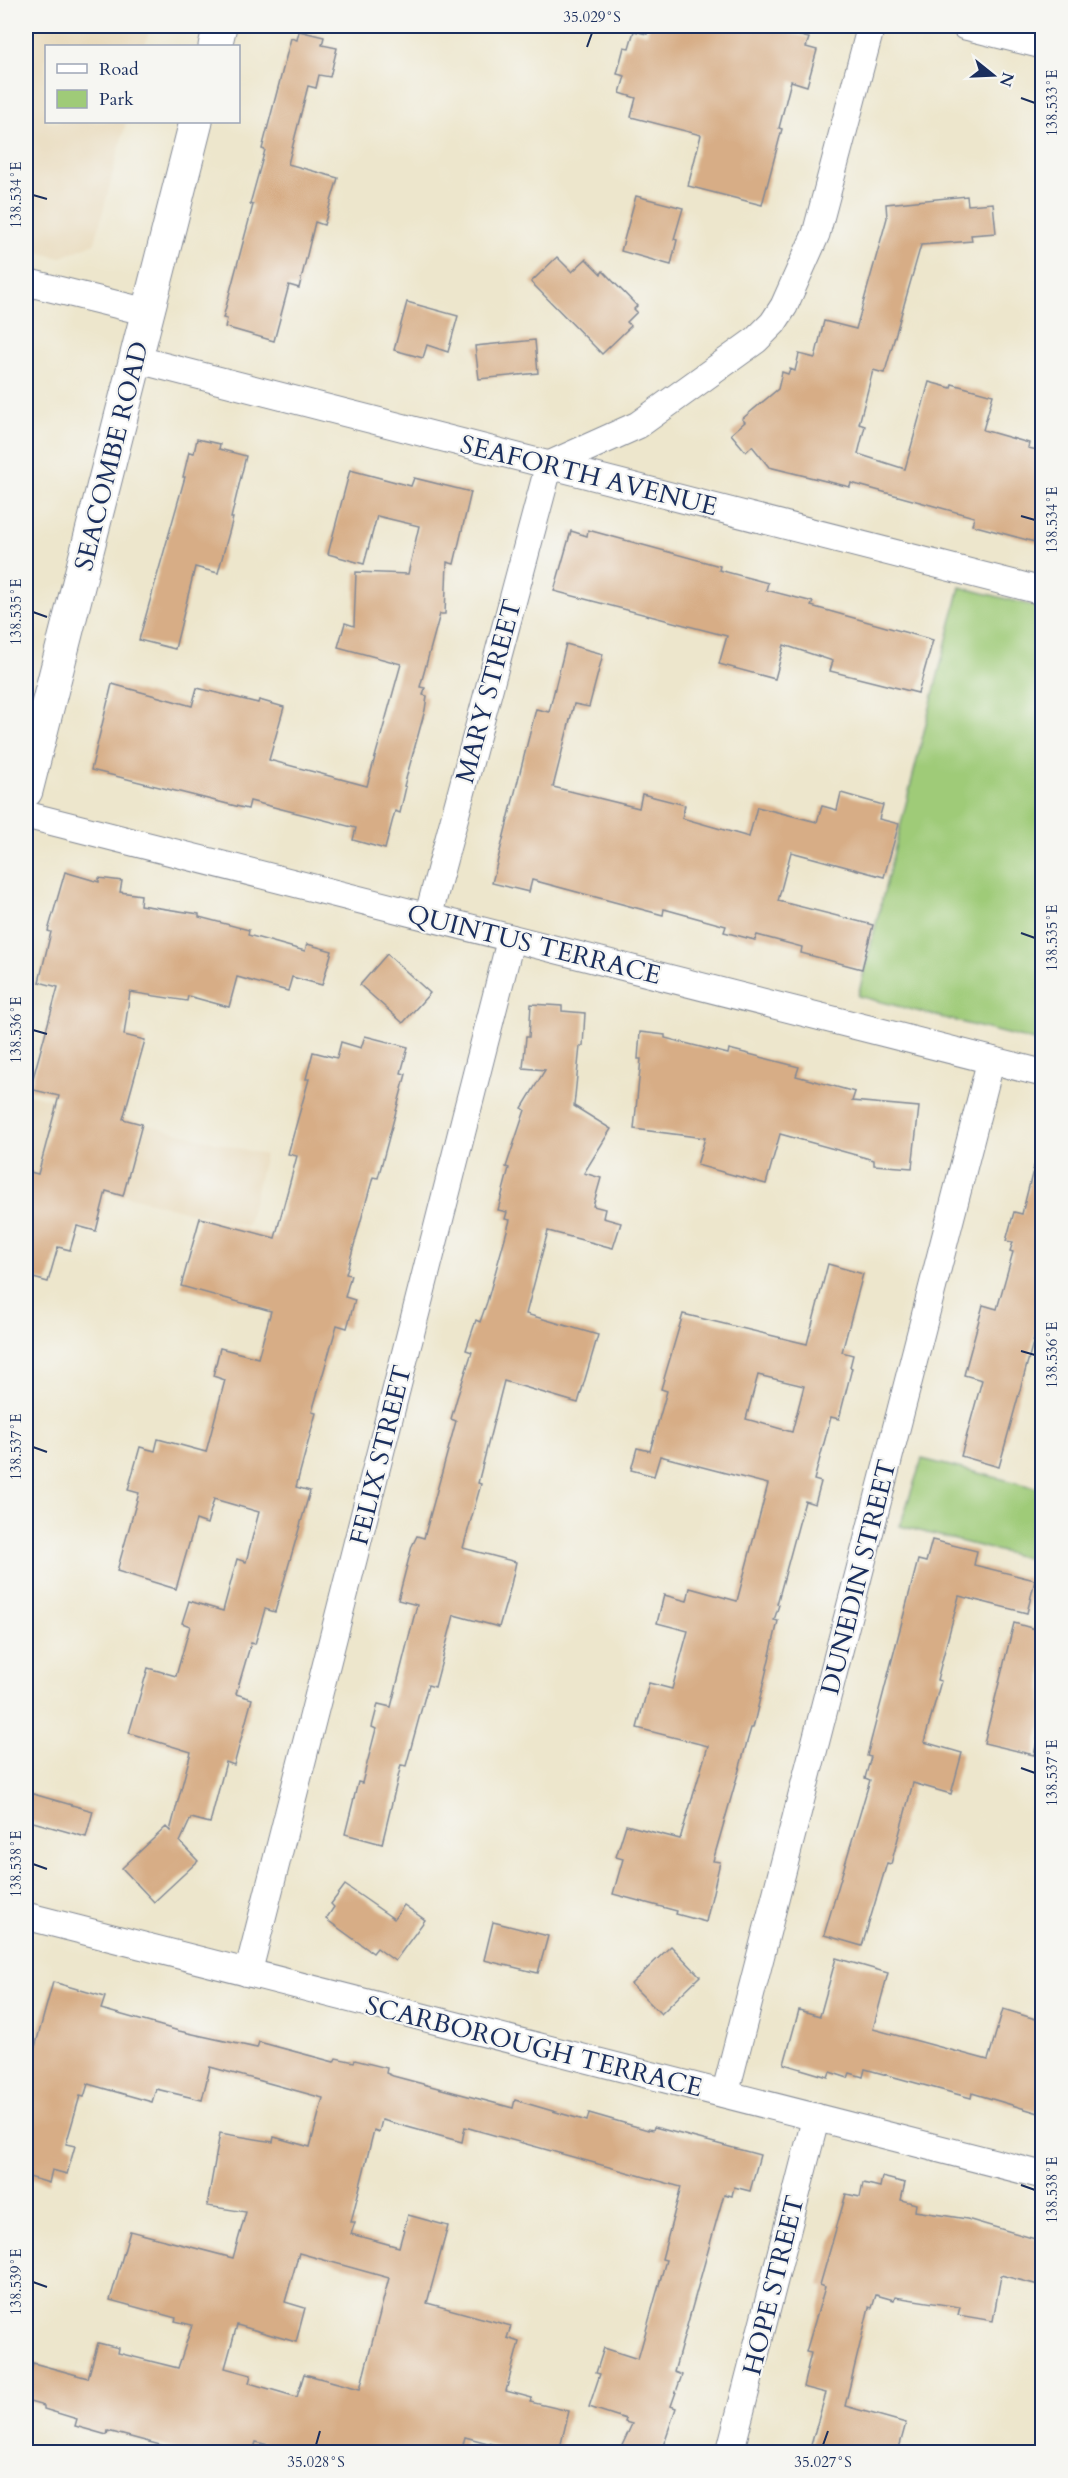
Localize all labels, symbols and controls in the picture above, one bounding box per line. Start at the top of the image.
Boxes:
text: 35.029°S [563,7,621,27]
legend [45,45,240,123]
north arrow [963,45,1023,105]
text: Road [99,57,139,82]
text: N [994,69,1019,89]
text: 138.533°E [1042,70,1062,136]
text: Park [99,87,134,112]
text: 138.534°E [6,162,26,228]
street label: SEACOMBE ROAD [66,338,157,574]
street label: SEAFORTH AVENUE [457,427,721,524]
text: 138.534°E [1042,487,1062,553]
text: 138.535°E [6,579,26,645]
street label: MARY STREET [447,595,530,787]
street label: QUINTUS TERRACE [403,896,665,993]
text: 138.535°E [1042,905,1062,971]
text: 138.536°E [6,997,26,1063]
text: 138.536°E [1042,1322,1062,1388]
street label: FELIX STREET [341,1362,420,1549]
text: 138.537°E [6,1414,26,1480]
street label: DUNEDIN STREET [812,1456,905,1698]
text: 138.537°E [1042,1740,1062,1806]
text: 138.538°E [6,1831,26,1897]
street label: SCARBOROUGH TERRACE [362,1988,706,2105]
text: 138.538°E [1042,2157,1062,2223]
street label: HOPE STREET [734,2192,813,2379]
text: 138.539°E [6,2249,26,2315]
text: 35.028°S [287,2452,345,2472]
text: 35.027°S [794,2452,852,2472]

